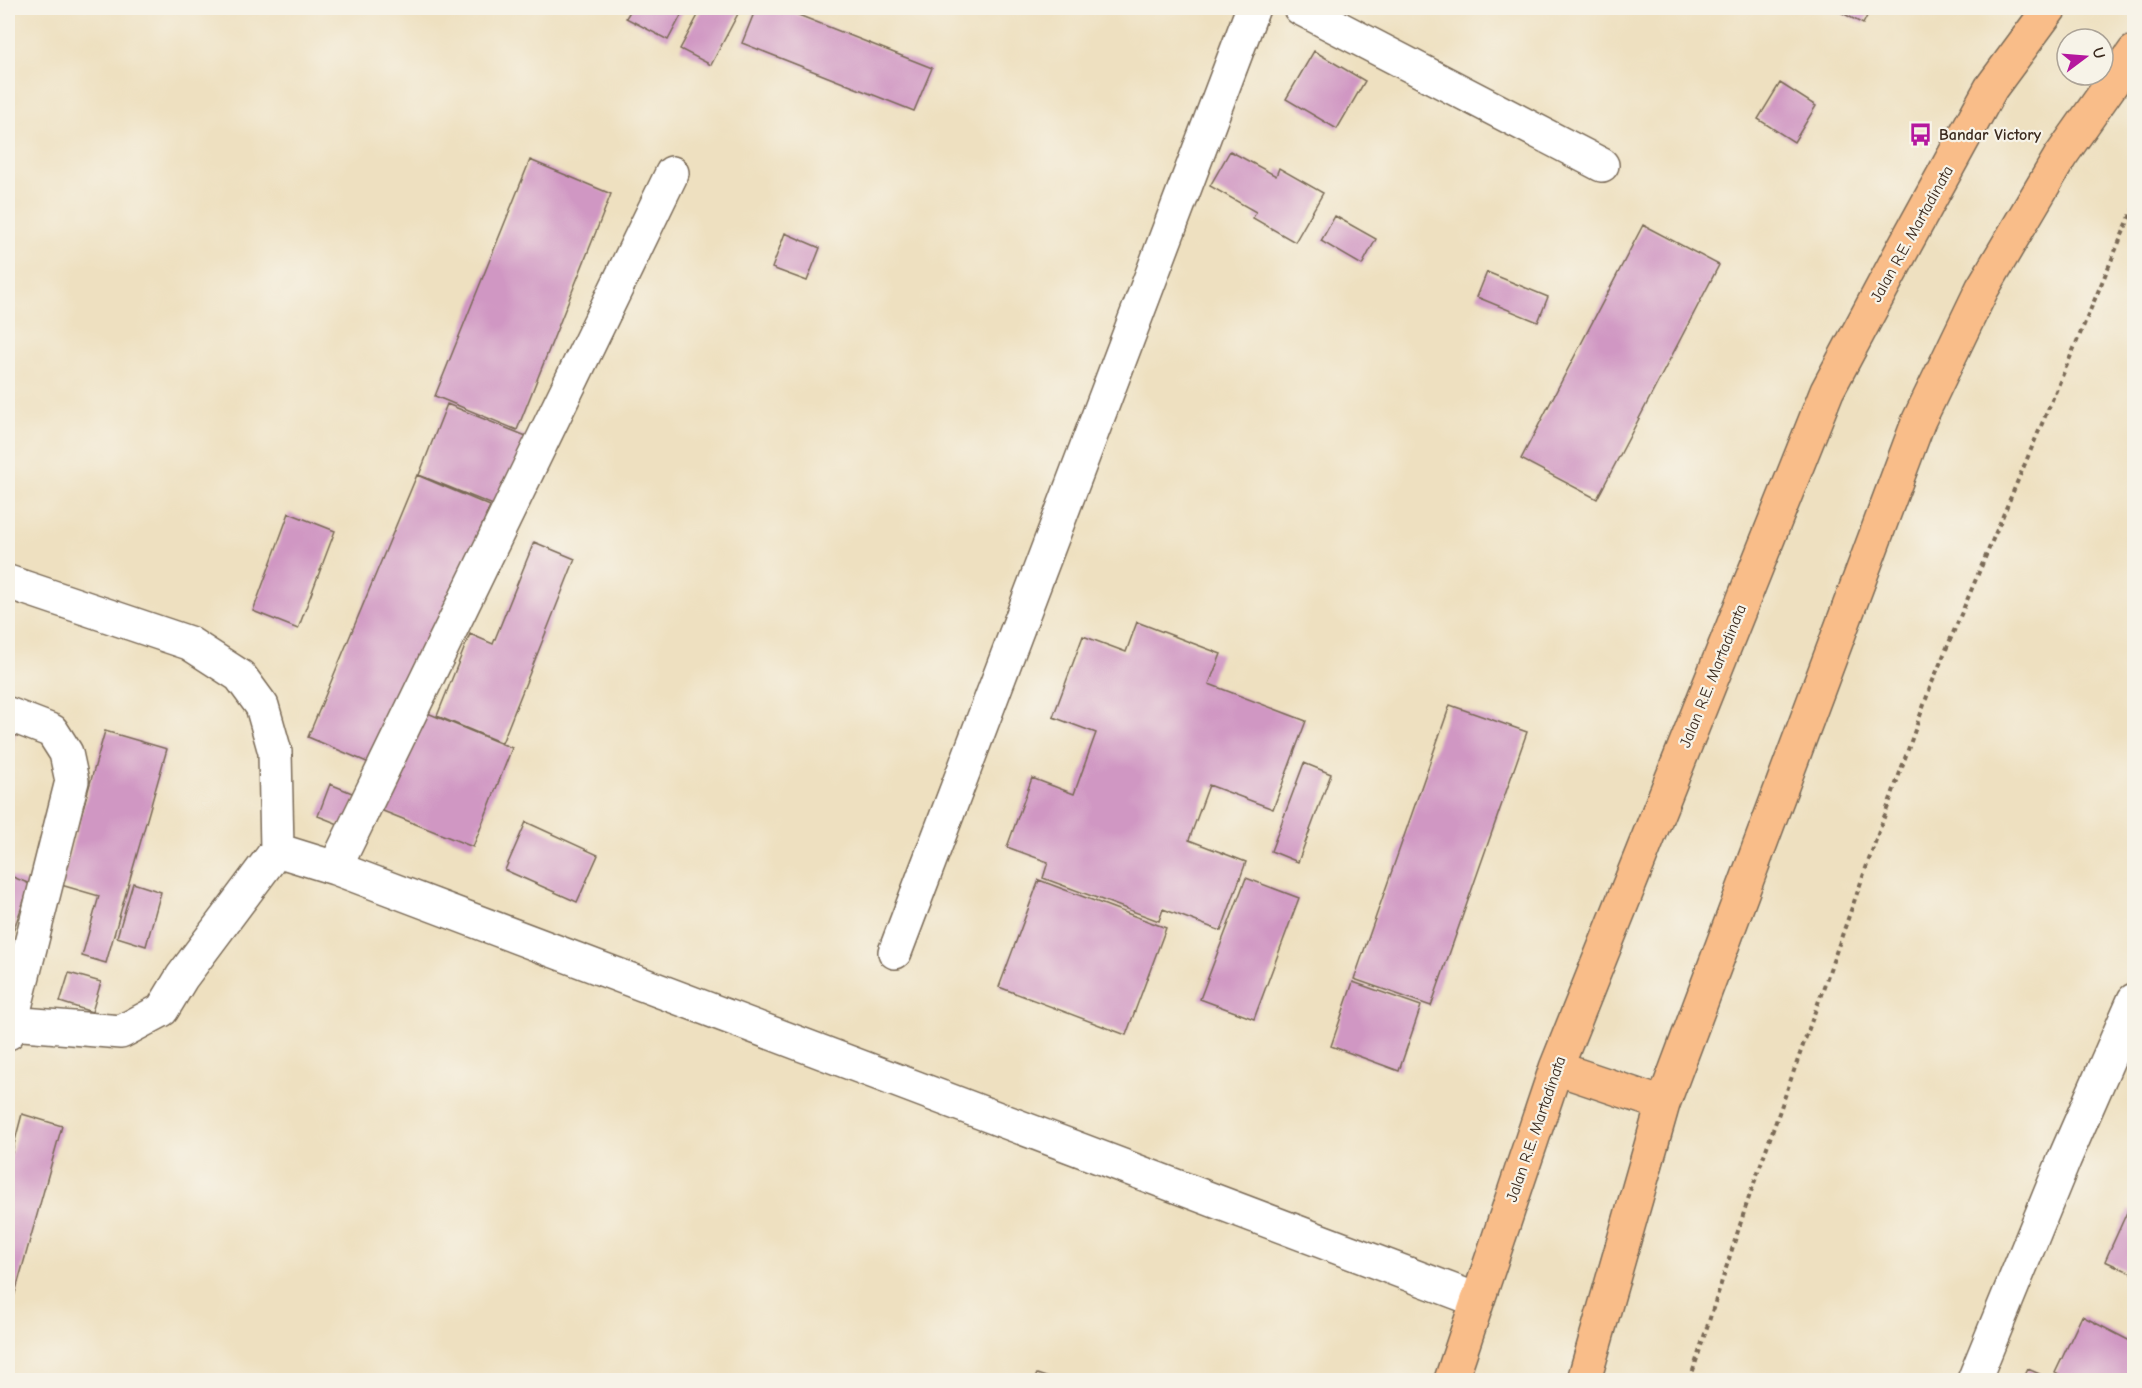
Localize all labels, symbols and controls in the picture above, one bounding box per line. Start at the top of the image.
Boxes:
north arrow [2055,27,2115,87]
text: U [2088,46,2109,61]
bus stop icon: Bandar Victory [1908,122,1934,148]
place label: Bandar Victory [1939,126,2042,144]
street label: Jalan R.E. Martadinata [1867,163,1957,305]
street label: Jalan R.E. Martadinata [1676,602,1750,750]
street label: Jalan R.E. Martadinata [1503,1054,1569,1204]

